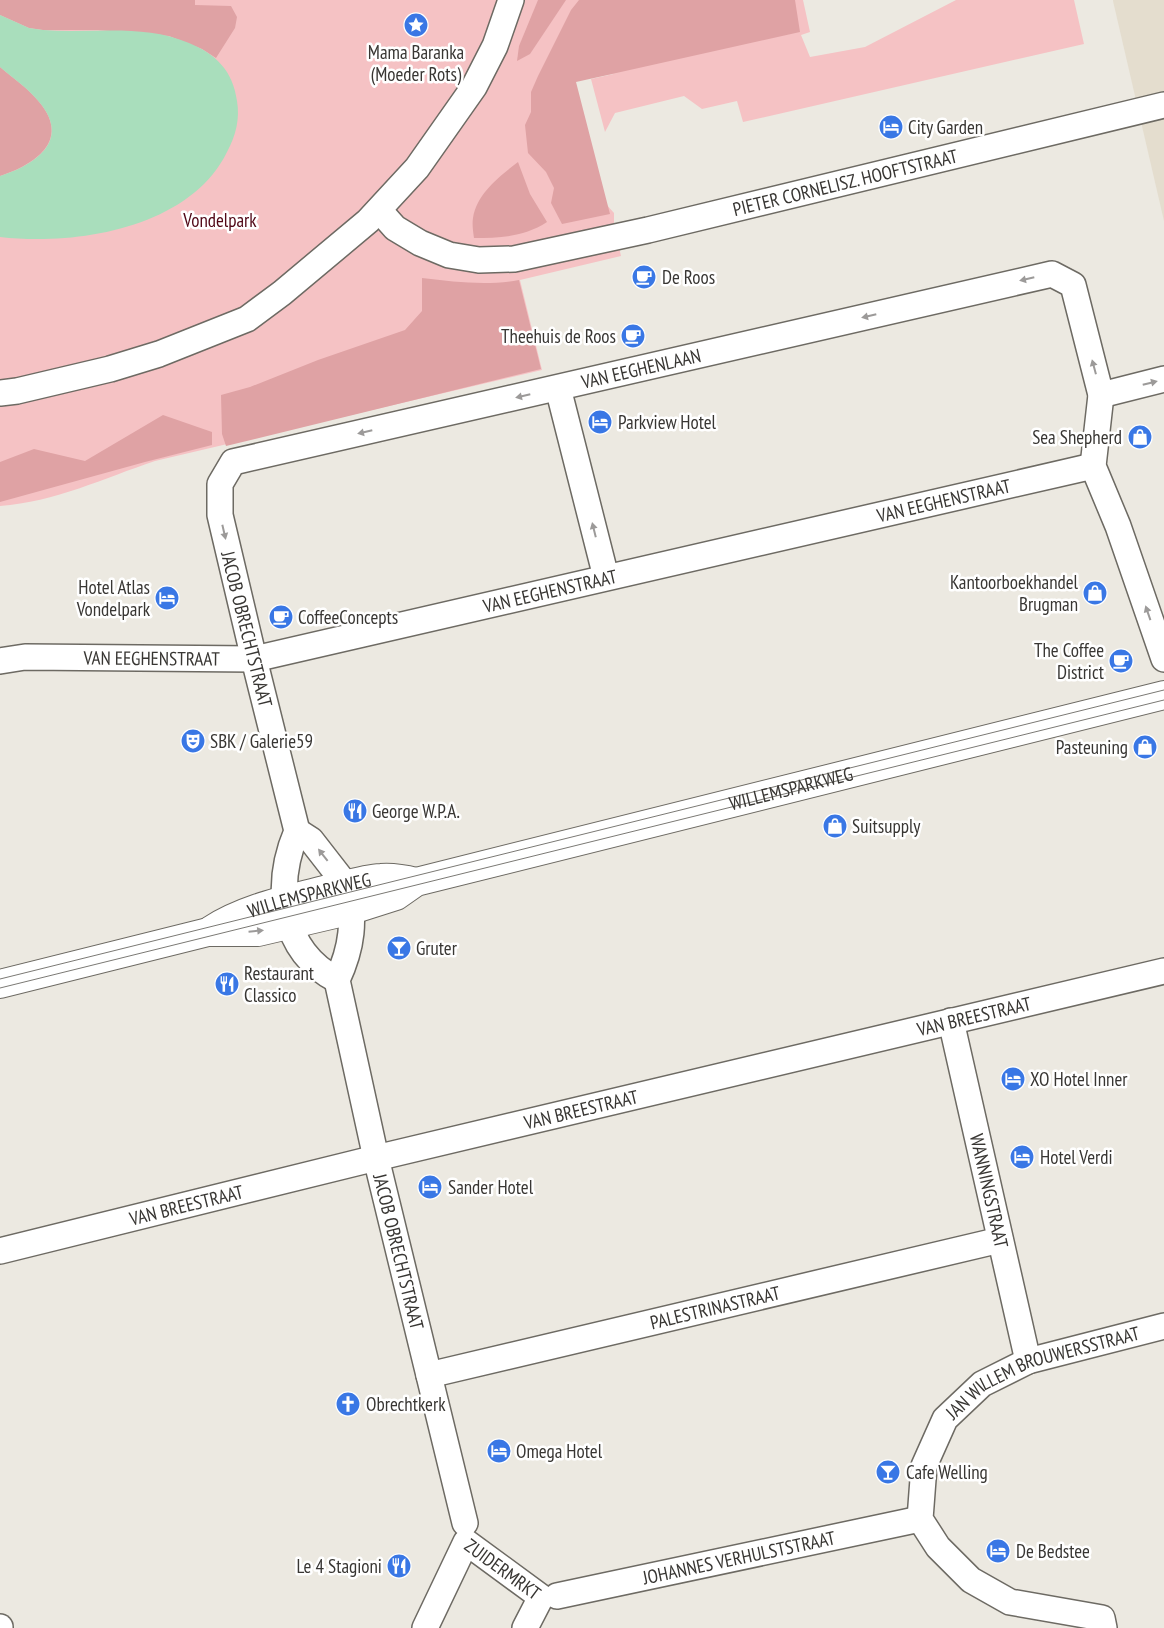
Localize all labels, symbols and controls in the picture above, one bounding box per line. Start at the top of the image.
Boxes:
place icon: Mama Baranka (Moeder Rots) [403,12,429,38]
place label: Mama Baranka (Moeder Rots) [368,40,464,86]
hotel icon: City Garden [878,114,904,140]
place label: City Garden [908,115,983,139]
street label: PIETER CORNELISZ. HOOFTSTRAAT [730,143,960,221]
park label: Vondelpark [182,208,257,232]
cafe icon: De Roos [631,264,657,290]
place label: De Roos [662,265,715,289]
one-way arrow [1019,276,1035,284]
one-way arrow [862,312,877,320]
cafe icon: Theehuis de Roos [620,323,646,349]
place label: Theehuis de Roos [501,324,616,348]
street label: VAN EEGHENLAAN [578,343,703,394]
one-way arrow [1090,359,1098,374]
one-way arrow [1142,379,1157,387]
one-way arrow [516,392,531,400]
hotel icon: Parkview Hotel [587,409,613,435]
place label: Parkview Hotel [618,410,717,434]
shop icon: Sea Shepherd [1127,424,1153,450]
place label: Sea Shepherd [1032,425,1122,449]
one-way arrow [357,428,372,436]
street label: VAN EEGHENSTRAAT [874,473,1013,528]
one-way arrow [590,523,598,538]
one-way arrow [220,525,228,540]
street label: JACOB OBRECHTSTRAAT [216,548,278,710]
street label: VAN EEGHENSTRAAT [480,564,620,618]
place label: Kantoorboekhandel Brugman [950,570,1079,616]
place label: Hotel Atlas Vondelpark [76,575,151,621]
shop icon: Kantoorboekhandel Brugman [1082,580,1108,606]
hotel icon: Hotel Atlas Vondelpark [154,585,180,611]
cafe icon: CoffeeConcepts [268,604,294,630]
place label: CoffeeConcepts [298,605,398,629]
one-way arrow [1144,605,1152,620]
place label: The Coffee District [1034,638,1105,684]
street label: VAN EEGHENSTRAAT [82,646,220,671]
cafe icon: The Coffee District [1108,648,1134,674]
theatre icon: SBK / Galerie59 [180,728,206,754]
place label: SBK / Galerie59 [210,729,313,753]
shop icon: Pasteuning [1132,734,1158,760]
place label: Pasteuning [1056,735,1128,759]
street label: WILLEMSPARKWEG [727,761,855,815]
restaurant icon: George W.P.A. [342,798,368,824]
place label: George W.P.A. [372,799,460,823]
shop icon: Suitsupply [822,813,848,839]
place label: Suitsupply [852,814,921,838]
one-way arrow [317,849,328,862]
street label: WILLEMSPARKWEG [244,867,373,923]
one-way arrow [249,927,265,935]
bar icon: Gruter [386,935,412,961]
place label: Gruter [416,936,458,960]
place label: Restaurant Classico [244,961,315,1007]
restaurant icon: Restaurant Classico [214,971,240,997]
street label: VAN BREESTRAAT [914,991,1034,1041]
hotel icon: XO Hotel Inner [1000,1066,1026,1092]
place label: XO Hotel Inner [1030,1067,1128,1091]
street label: VAN BREESTRAAT [521,1084,641,1135]
street label: WANNINGSTRAAT [965,1131,1014,1251]
hotel icon: Hotel Verdi [1009,1144,1035,1170]
place label: Hotel Verdi [1040,1145,1113,1169]
street label: JACOB OBRECHTSTRAAT [368,1170,430,1333]
hotel icon: Sander Hotel [417,1174,443,1200]
place label: Sander Hotel [448,1175,534,1199]
street label: VAN BREESTRAAT [126,1179,246,1231]
street label: PALESTRINASTRAAT [648,1280,783,1334]
street label: JAN WILLEM BROUWERSSTRAAT [940,1321,1142,1425]
church icon: Obrechtkerk [335,1391,361,1417]
place label: Obrechtkerk [366,1392,446,1416]
hotel icon: Omega Hotel [486,1438,512,1464]
place label: Omega Hotel [516,1439,603,1463]
bar icon: Cafe Welling [875,1459,901,1485]
place label: Cafe Welling [906,1460,988,1484]
street label: JOHANNES VERHULSTSTRAAT [640,1525,838,1590]
street label: ZUIDERMRKT [460,1533,546,1605]
hotel icon: De Bedstee [985,1538,1011,1564]
place label: De Bedstee [1016,1539,1090,1563]
restaurant icon: Le 4 Stagioni [386,1553,412,1579]
place label: Le 4 Stagioni [297,1554,382,1578]

